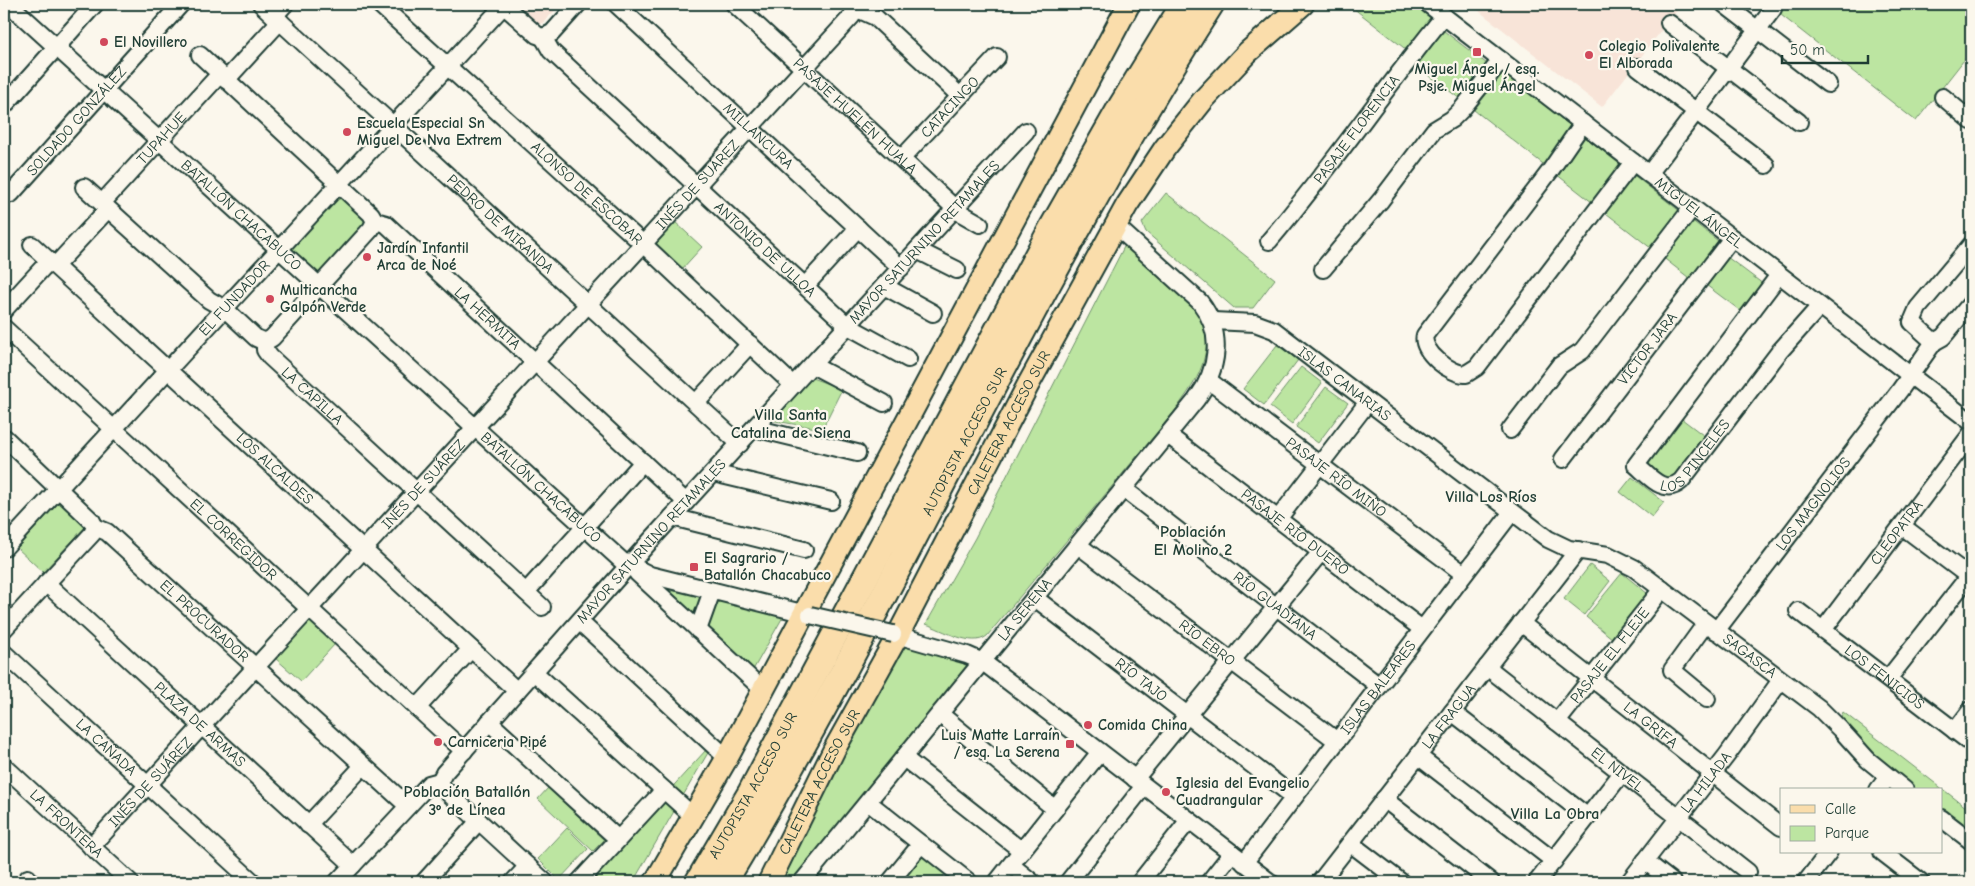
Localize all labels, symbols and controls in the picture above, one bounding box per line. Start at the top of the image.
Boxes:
scale bar [1782,32,1869,64]
place label: El Novillero [114,33,188,51]
marker: El Novillero [98,36,110,48]
place label: Colegio Polivalente El Alborada [1599,37,1720,72]
text: 50 m [1790,41,1825,59]
marker: Miguel Ángel / esq. Psje. Miguel Ángel [1471,46,1483,58]
marker: Colegio Polivalente El Alborada [1583,49,1595,61]
street label: PASAJE HUELÉN HUALA [790,54,921,178]
place label: Miguel Ángel / esq. Psje. Miguel Ángel [1415,59,1540,95]
street label: SOLDADO GONZÁLEZ [23,62,130,179]
street label: PASAJE FLORENCIA [1310,71,1404,187]
street label: CATACINGO [917,73,983,141]
street label: MILLANCURA [719,99,797,173]
street label: TUPAHUE [133,108,190,168]
place label: Escuela Especial Sn Miguel De Nva Extrem [357,114,502,149]
marker: Escuela Especial Sn Miguel De Nva Extrem [341,126,353,138]
street label: INÉS DE SUÁREZ [652,136,743,233]
street label: ALONSO DE ESCOBAR [527,138,647,248]
street label: BATALLÓN CHACABUCO [177,156,305,274]
street label: MAYOR SATURNINO RETAMALES [845,157,1004,327]
street label: PEDRO DE MIRANDA [443,170,558,277]
street label: MIGUEL ÁNGEL [1651,173,1747,253]
street label: ANTONIO DE ULLOA [711,198,820,301]
place label: Jardín Infantil Arca de Noé [377,239,469,274]
marker: Jardín Infantil Arca de Noé [361,251,373,263]
street label: EL FUNDADOR [195,256,274,340]
place label: Multicancha Galpón Verde [280,281,366,316]
street label: LA HERMITA [451,283,525,353]
marker: Multicancha Galpón Verde [264,293,276,305]
street label: VÍCTOR JARA [1614,309,1681,388]
street label: ISLAS CANARIAS [1295,343,1395,425]
street label: CALETERA ACCESO SUR [963,347,1054,498]
street label: LA CAPILLA [278,363,347,429]
street label: AUTOPISTA ACCESO SUR [918,364,1011,519]
district label: Villa Santa Catalina de Siena [731,406,851,442]
street label: LOS PINCELES [1658,416,1734,496]
street label: BATALLÓN CHACABUCO [477,428,605,547]
street label: LOS ALCALDES [233,429,317,508]
street label: PASAJE RÍO MIÑO [1282,433,1390,521]
street label: INÉS DE SUÁREZ [378,435,469,533]
street label: LOS MAGNOLIOS [1772,454,1854,554]
street label: MAYOR SATURNINO RETAMALES [572,455,730,627]
street label: PASAJE RÍO DUERO [1238,485,1353,579]
district label: Villa Los Ríos [1445,488,1537,506]
street label: EL CORREGIDOR [186,495,281,584]
street label: CLEOPATRA [1866,497,1927,568]
district label: Población El Molino 2 [1154,523,1232,559]
place label: El Sagrario / Batallón Chacabuco [704,549,831,584]
marker: El Sagrario / Batallón Chacabuco [688,561,700,573]
street label: RÍO GUADIANA [1230,568,1321,644]
street label: LA SERENA [994,574,1056,644]
street label: EL PROCURADOR [156,576,253,666]
street label: PASAJE EL FLEJE [1566,604,1653,707]
street label: RÍO EBRO [1175,616,1239,670]
street label: SAGASCA [1719,630,1780,682]
street label: ISLAS BALEARES [1337,637,1420,738]
street label: LOS FENICIOS [1841,641,1928,713]
street label: RÍO TAJO [1112,654,1171,705]
street label: PLAZA DE ARMAS [150,678,249,771]
street label: LA FRAGUA [1418,680,1480,752]
street label: LA GRIFA [1620,698,1682,752]
street label: CALETERA ACCESO SUR [775,706,864,858]
street label: AUTOPISTA ACCESO SUR [705,709,801,862]
street label: LA CAÑADA [72,715,141,780]
place label: Comida China [1098,716,1188,734]
marker: Comida China [1082,719,1094,731]
place label: Luis Matte Larraín / esq. La Serena [941,726,1060,761]
street label: INÉS DE SUÁREZ [105,733,196,831]
place label: Carniceria Pipé [448,733,547,751]
marker: Carniceria Pipé [432,736,444,748]
marker: Luis Matte Larraín / esq. La Serena [1064,738,1076,750]
street label: EL NIVEL [1588,743,1648,796]
street label: LA HILADA [1677,748,1735,816]
place label: Iglesia del Evangelio Cuadrangular [1176,774,1310,809]
district label: Población Batallón 3º de Línea [404,783,530,819]
street label: LA FRONTERA [26,785,107,862]
marker: Iglesia del Evangelio Cuadrangular [1160,786,1172,798]
legend [1780,788,1942,854]
text: Calle [1825,800,1857,818]
district label: Villa La Obra [1511,805,1599,823]
text: Parque [1825,824,1870,842]

